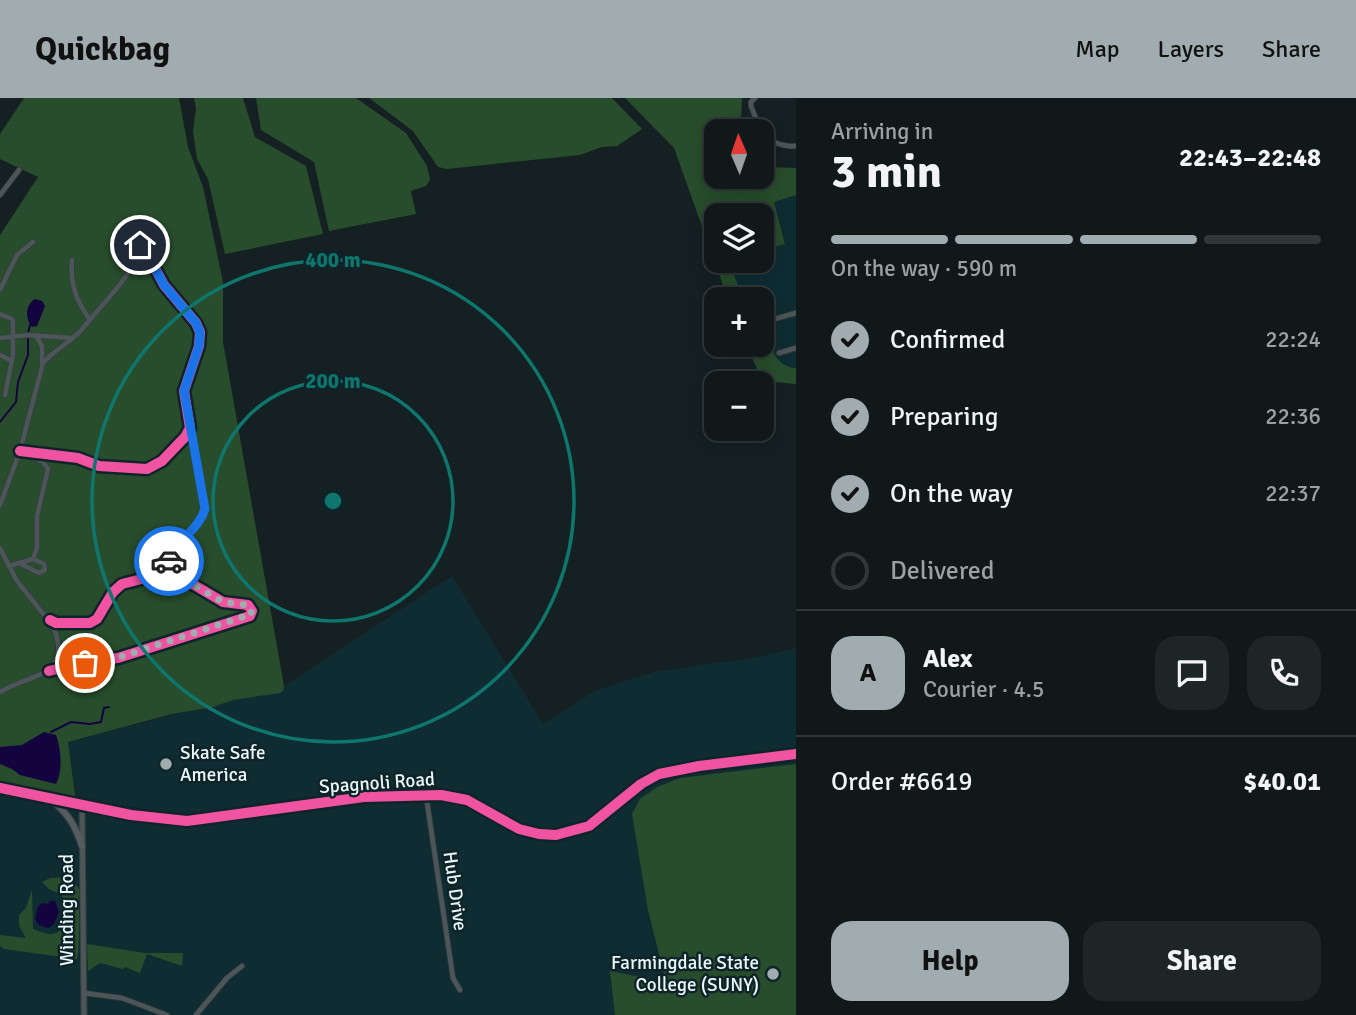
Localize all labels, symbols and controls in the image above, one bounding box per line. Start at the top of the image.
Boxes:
text: Quickbag [35,29,170,70]
text: Map [1075,34,1120,64]
text: Layers [1158,34,1224,64]
text: Share [1262,34,1321,64]
text: Arriving in [831,117,933,146]
north arrow [704,119,774,189]
map controls [704,119,774,441]
text: 22:43–22:48 [1179,142,1321,174]
text: 3 min [831,144,942,200]
button: layers [704,203,774,273]
pin [110,215,170,275]
icon: home [121,226,159,264]
text: 400 m [305,247,361,273]
text: On the way · 590 m [831,254,1017,283]
button: + [704,287,774,357]
icon: check [831,321,869,359]
text: Confirmed [890,324,1005,356]
text: 22:24 [1265,325,1321,354]
text: 200 m [305,368,361,394]
button: − [704,371,774,441]
icon: check [831,398,869,436]
text: Preparing [890,401,998,433]
text: 22:36 [1265,402,1321,431]
icon: check [831,475,869,513]
text: On the way [890,478,1013,510]
text: 22:37 [1265,479,1321,508]
centre of rings [321,489,345,513]
courier [134,526,204,596]
icon: car [150,542,188,580]
text: Delivered [890,555,995,587]
pin [55,633,115,693]
button: chat [1155,636,1229,710]
button: phone [1247,636,1321,710]
text: Alex [923,643,973,675]
icon: bag [66,644,104,682]
text: A [860,657,876,689]
text: Courier · 4.5 [923,675,1044,704]
place label: Skate Safe America [180,741,266,787]
marker: Skate Safe America [158,756,174,772]
text: Order #6619 [831,766,972,798]
text: $40.01 [1243,766,1321,798]
street label: Spagnoli Road [318,767,436,799]
street label: Hub Drive [438,850,472,932]
street label: Winding Road [55,854,79,966]
button: Help [831,921,1069,1001]
button: Share [1083,921,1321,1001]
place label: Farmingdale State College (SUNY) [611,951,759,997]
marker: Farmingdale State College (SUNY) [765,966,781,982]

